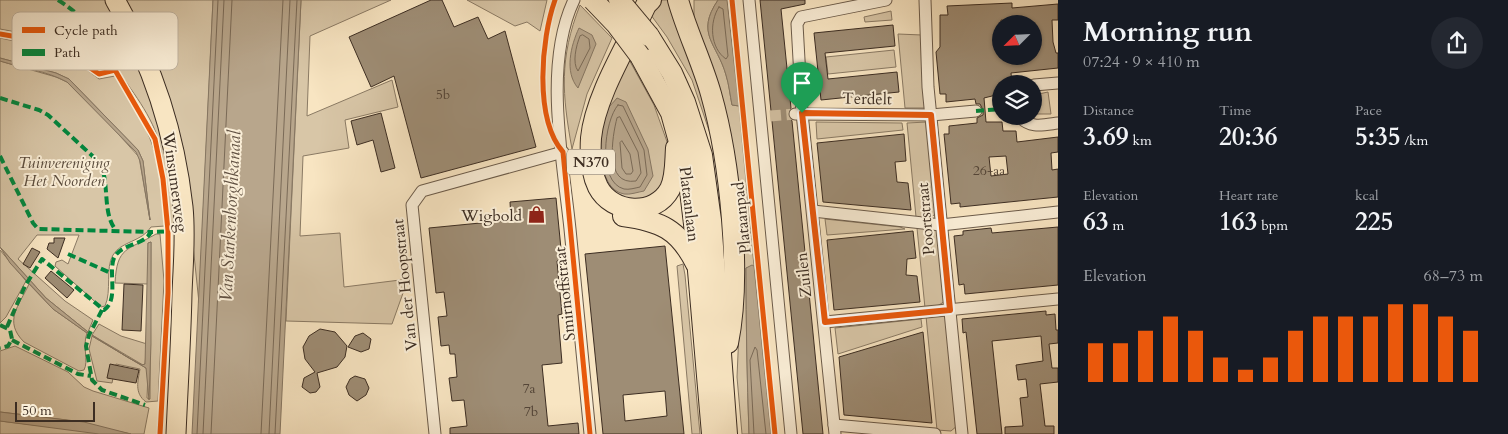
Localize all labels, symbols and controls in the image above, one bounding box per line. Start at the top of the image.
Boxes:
legend [12,12,178,70]
text: Morning run [1083,13,1252,51]
north arrow [992,15,1042,65]
map controls [992,15,1042,125]
button: share [1431,17,1483,69]
text: Cycle path [54,21,118,40]
text: Path [54,43,81,62]
text: 07:24 · 9 × 410 m [1083,51,1200,73]
pin [781,62,823,113]
icon: arrive [788,69,816,97]
button: layers [992,75,1042,125]
house number: 5b [436,85,450,104]
street label: Terdelt [842,88,892,110]
text: Distance [1083,101,1134,120]
text: Time [1219,101,1251,120]
text: Pace [1355,101,1382,120]
text: 3.69 [1083,120,1129,154]
text: 20:36 [1219,120,1277,154]
text: 5:35 [1355,120,1401,154]
water label: Van Starkenborghkanaal [214,129,248,302]
street label: Winsumerweg [157,130,193,234]
text: km [1129,131,1152,150]
text: /km [1401,131,1428,150]
road number: N370 [567,150,615,174]
park label: Tuinvereniging Het Noorden [18,152,111,192]
house number: 26-aa [973,161,1005,180]
street label: Plataanlaan [673,165,705,243]
street label: Plataanpad [727,180,757,255]
street label: Poortstraat [912,182,940,256]
text: Elevation [1083,186,1139,205]
text: Heart rate [1219,186,1278,205]
text: kcal [1355,186,1379,205]
place label: Wigbold [460,205,522,227]
shop icon: Wigbold [526,205,546,225]
text: 63 [1083,205,1109,239]
text: 163 [1219,205,1257,239]
text: 225 [1355,205,1393,239]
text: m [1109,216,1124,235]
text: bpm [1257,216,1288,235]
street label: Van der Hoopstraat [387,218,423,352]
street label: Smirnoffstraat [549,246,581,342]
street label: Zuilen [791,251,817,298]
text: Elevation [1083,265,1147,287]
text: 68–73 m [1424,265,1483,287]
house number: 7a [522,379,536,398]
scale bar [15,399,95,422]
text: 50 m [22,401,52,420]
house number: 7b [524,402,538,421]

